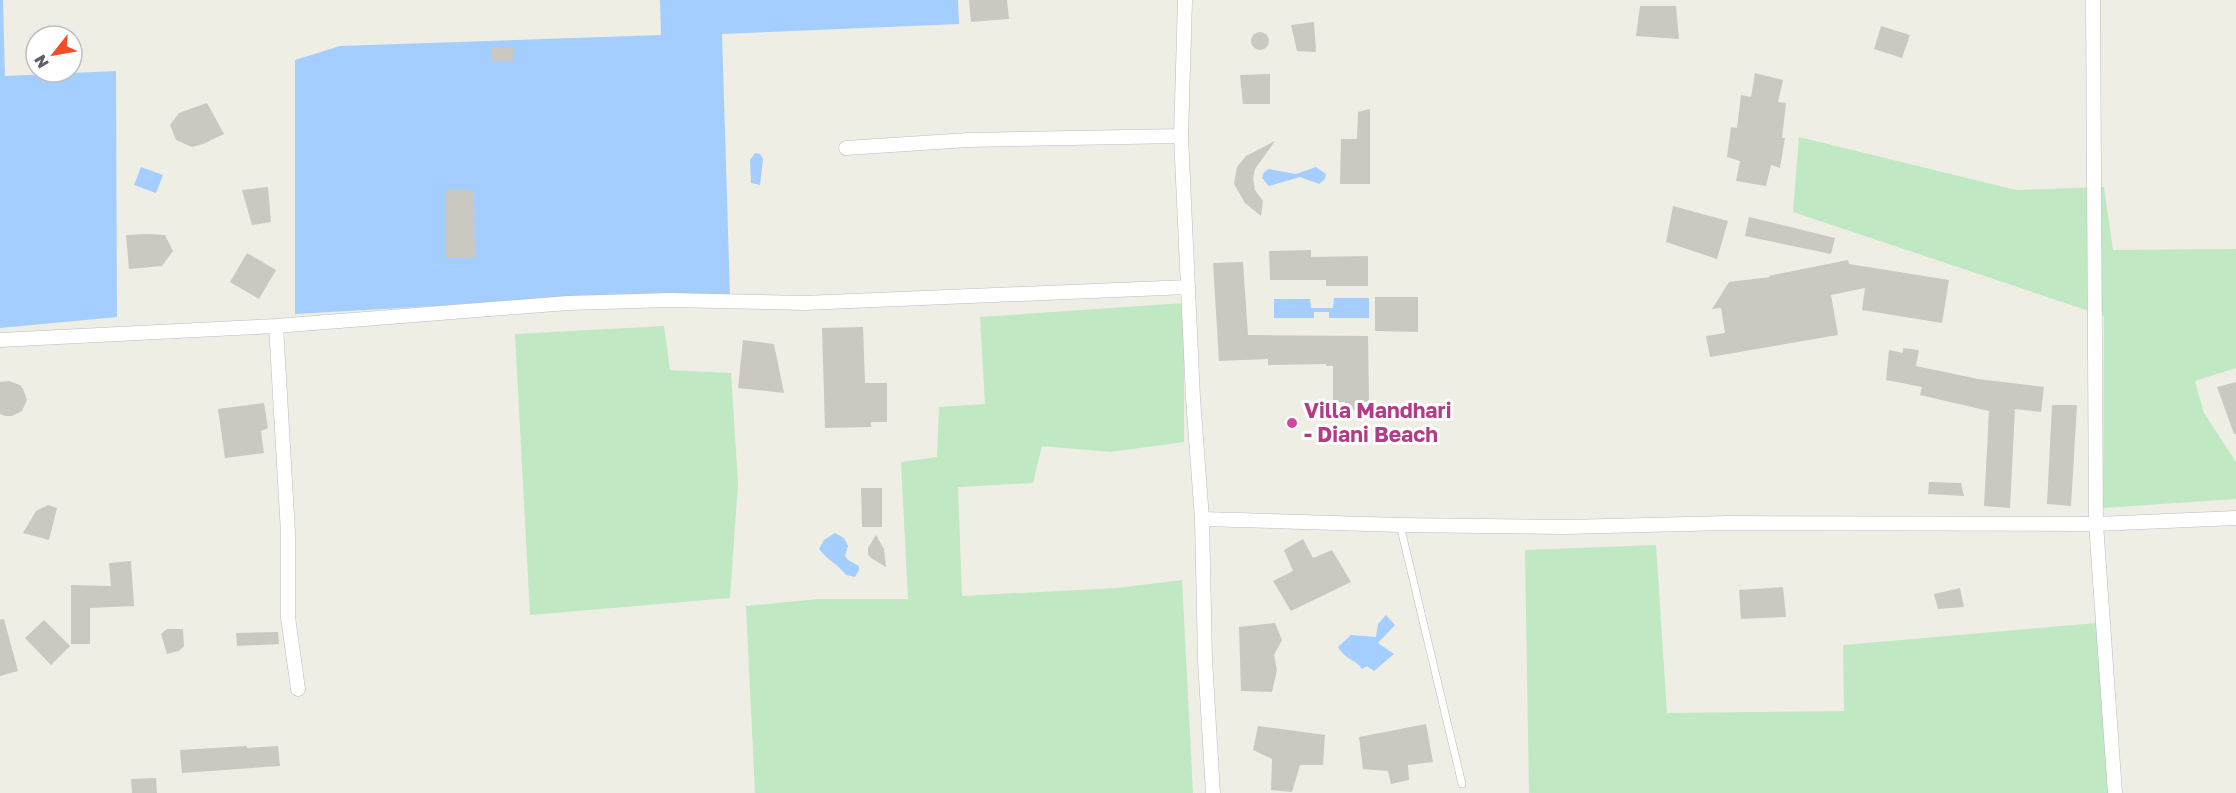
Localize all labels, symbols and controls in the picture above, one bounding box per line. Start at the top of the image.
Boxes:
north arrow [24,24,84,84]
text: N [29,51,53,72]
place label: Villa Mandhari - Diani Beach [1304,397,1451,447]
marker: Villa Mandhari - Diani Beach [1285,416,1299,430]

